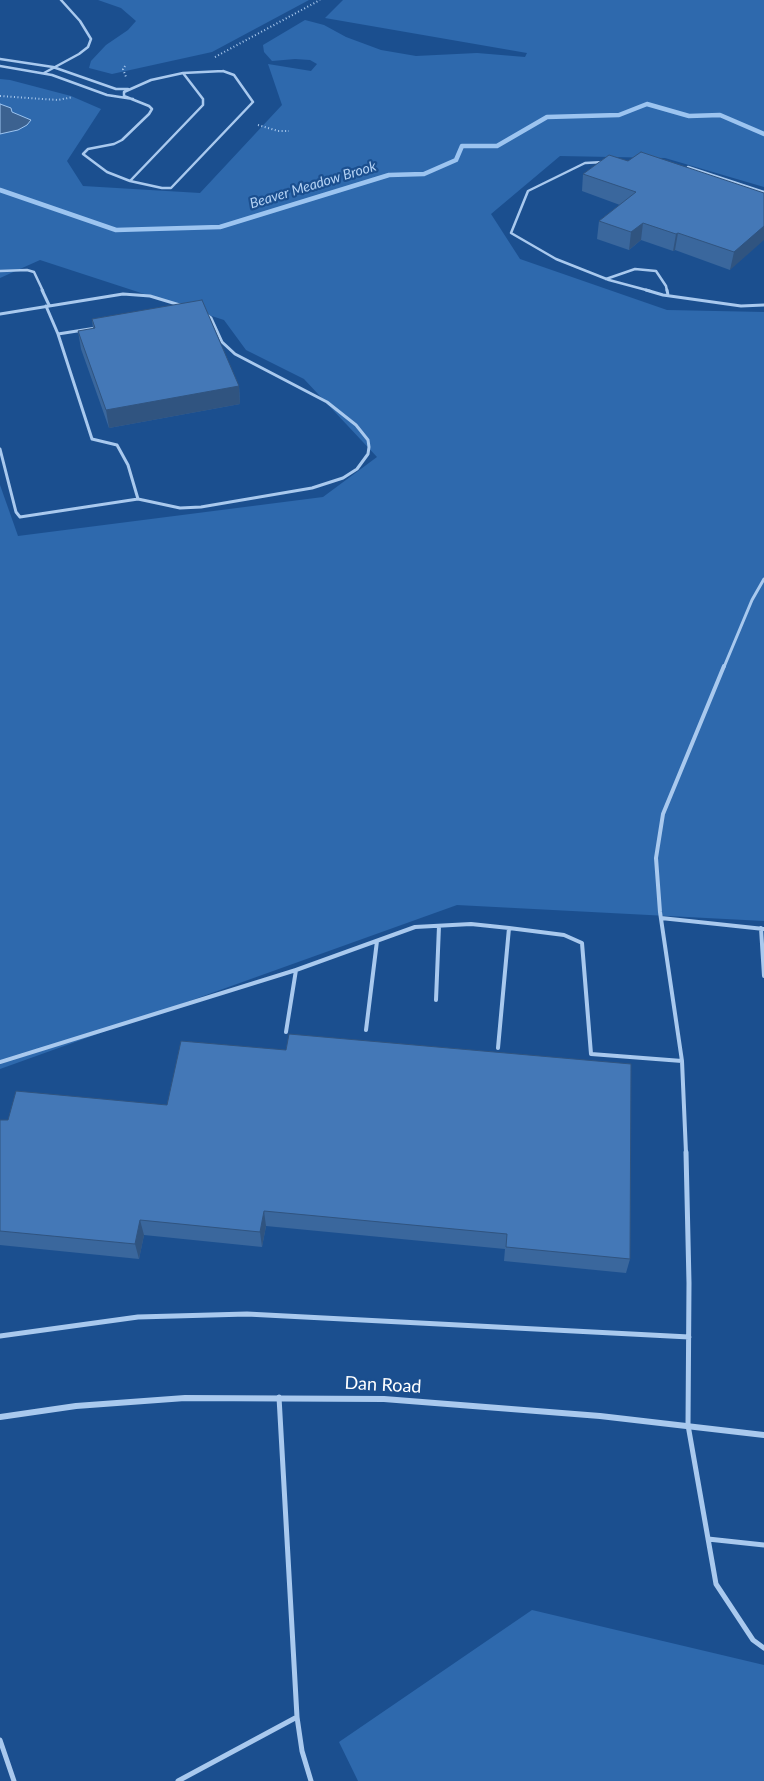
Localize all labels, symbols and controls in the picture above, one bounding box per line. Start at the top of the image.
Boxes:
water label: Beaver Meadow Brook [248,158,378,212]
street label: Dan Road [344,1372,422,1398]

